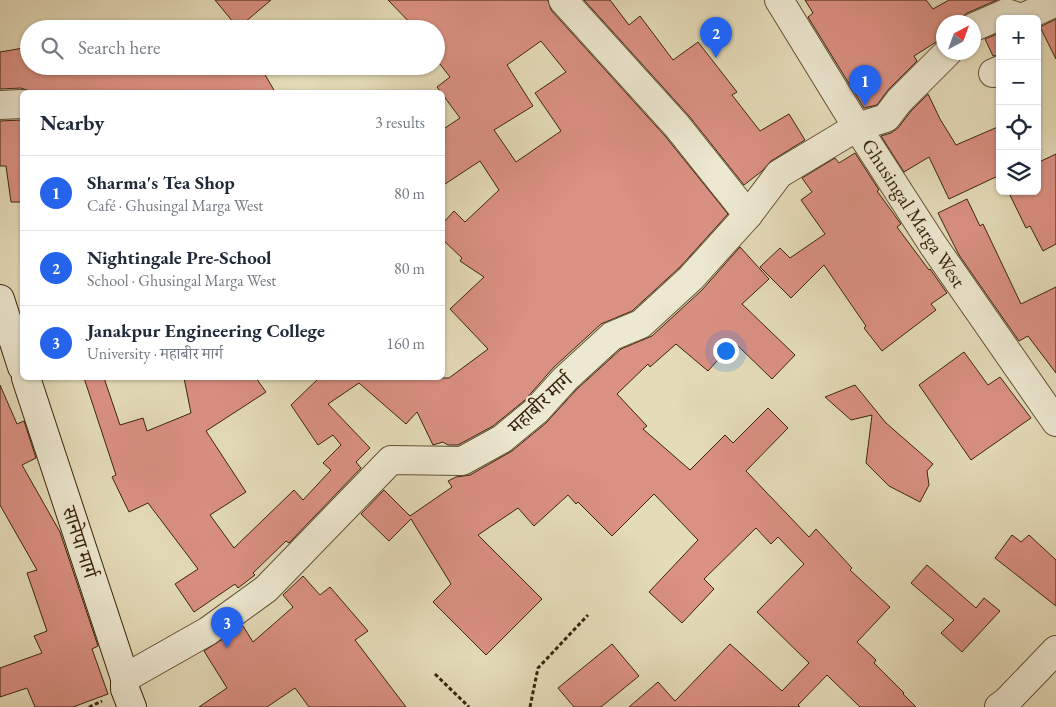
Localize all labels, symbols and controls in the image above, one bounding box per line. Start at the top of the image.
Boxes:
north arrow [936,15,981,60]
map controls [996,15,1041,195]
button: + [996,15,1041,60]
pin: 2 [700,17,732,58]
search box [20,20,445,75]
icon: search [38,34,66,62]
text: Search here [78,35,160,60]
button: − [996,60,1041,105]
pin: 1 [849,65,881,106]
button: locate [996,105,1041,150]
text: Nearby [40,109,104,136]
text: 3 results [375,112,425,133]
street label: Ghusingal Marga West [856,134,972,293]
button: layers [996,150,1041,195]
text: Sharma's Tea Shop [87,170,235,195]
text: 1 [52,183,60,204]
text: 80 m [394,183,425,204]
text: Café · Ghusingal Marga West [87,195,263,216]
text: Nightingale Pre-School [87,245,271,270]
text: 2 [52,258,60,279]
text: 80 m [394,258,425,279]
text: School · Ghusingal Marga West [87,270,276,291]
text: Janakpur Engineering College [87,318,325,343]
text: 3 [52,333,60,354]
text: 160 m [386,333,425,354]
your location [713,338,739,364]
text: University · महाबीर मार्ग [87,343,223,364]
street label: महाबीर मार्ग [502,366,579,440]
street label: सानेपा मार्ग [56,502,104,583]
pin: 3 [211,607,243,648]

